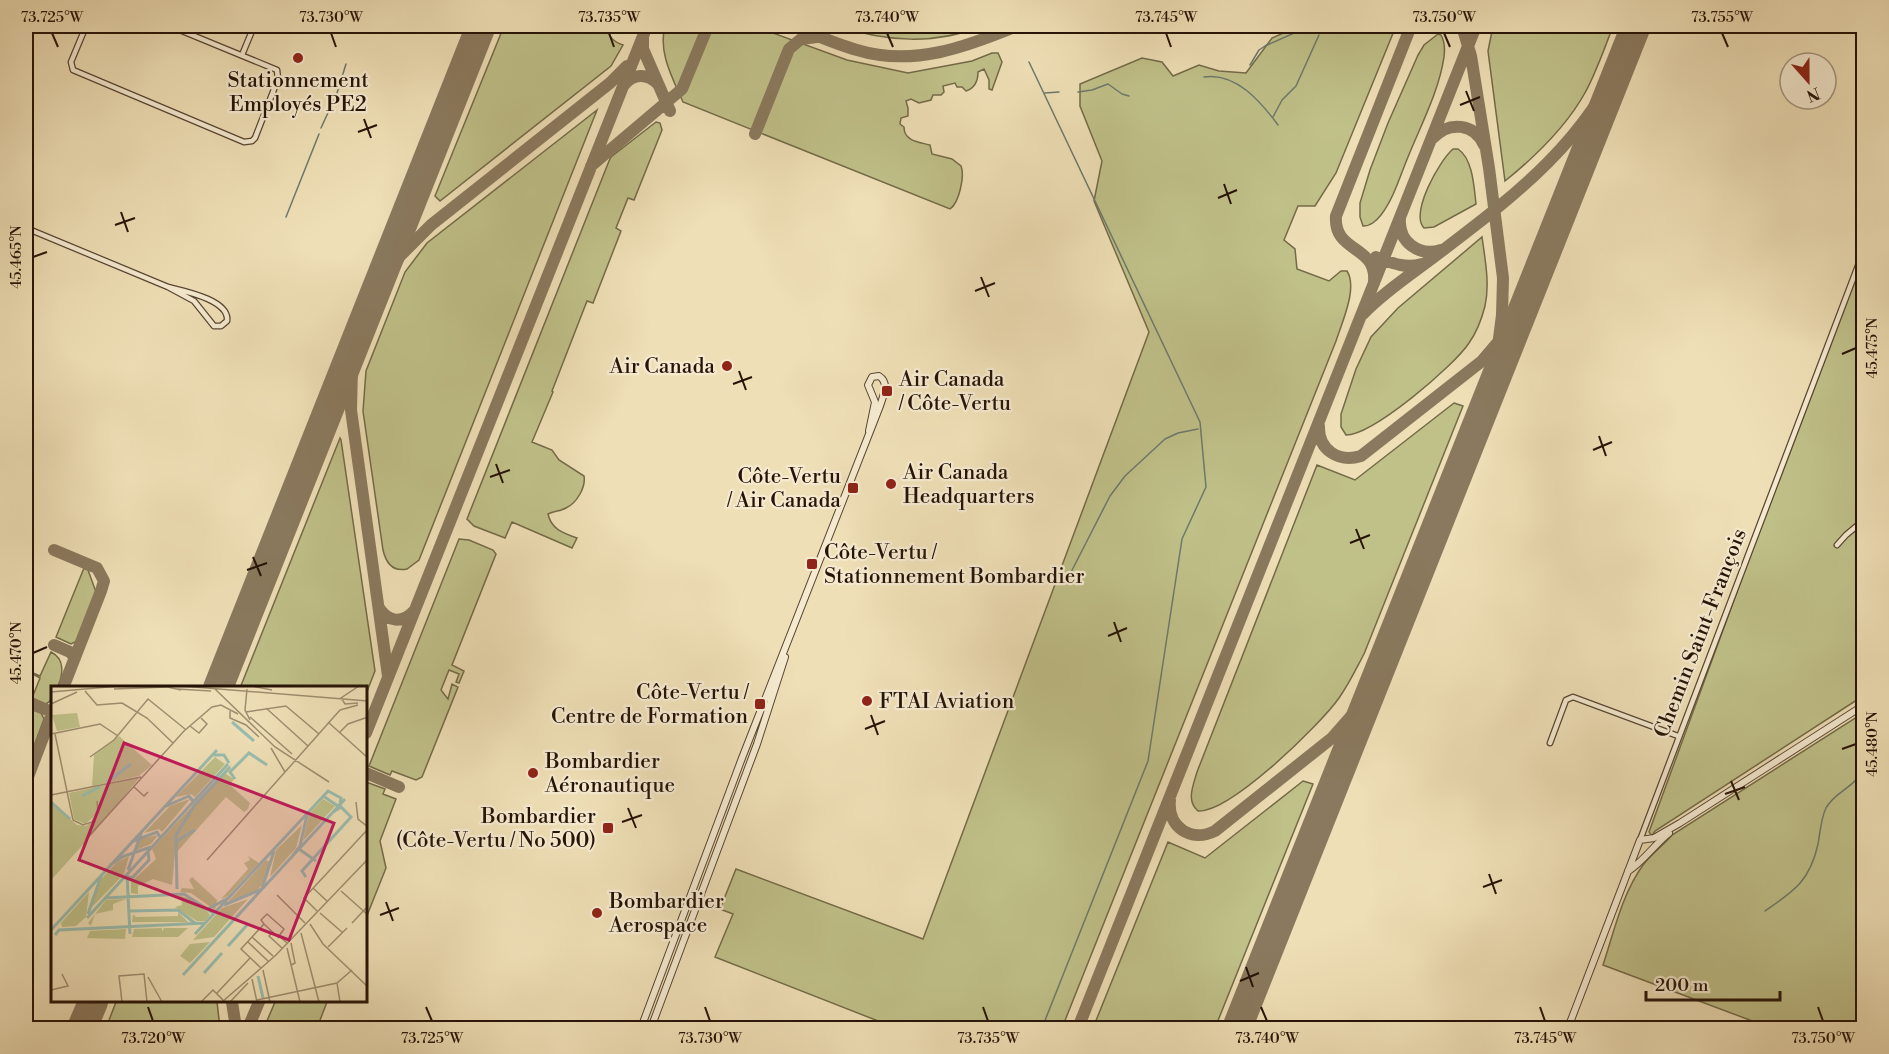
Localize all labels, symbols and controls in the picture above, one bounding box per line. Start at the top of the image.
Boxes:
text: 73.725°W [21,8,84,27]
text: 73.730°W [299,8,363,27]
text: 73.735°W [578,8,640,27]
text: 73.740°W [855,8,919,27]
text: 73.745°W [1135,8,1197,27]
text: 73.750°W [1412,8,1476,27]
text: 73.755°W [1691,8,1753,27]
marker: Stationnement Employés PE2 [291,51,305,65]
north arrow [1778,51,1838,111]
place label: Stationnement Employés PE2 [227,68,369,118]
text: N [1803,82,1823,106]
text: 45.465°N [7,225,26,289]
text: 45.475°N [1863,317,1882,379]
place label: Air Canada [609,354,715,380]
marker: Air Canada [720,359,734,373]
place label: Air Canada / Côte-Vertu [898,367,1011,417]
marker: Air Canada / Côte-Vertu [880,384,894,398]
place label: Air Canada Headquarters [902,460,1034,510]
place label: Côte-Vertu / Air Canada [726,464,841,514]
marker: Air Canada Headquarters [884,477,898,491]
marker: Côte-Vertu / Air Canada [846,481,860,495]
street label: Chemin Saint-François [1649,525,1753,742]
place label: Côte-Vertu / Stationnement Bombardier [824,540,1085,590]
marker: Côte-Vertu / Stationnement Bombardier [805,557,819,571]
text: 45.470°N [7,622,26,684]
place label: Côte-Vertu / Centre de Formation [551,680,750,730]
inset map [51,686,368,1003]
place label: FTAI Aviation [879,689,1015,715]
marker: FTAI Aviation [860,694,874,708]
marker: Côte-Vertu / Centre de Formation [753,697,767,711]
text: 45.480°N [1863,711,1882,777]
place label: Bombardier Aéronautique [544,749,675,799]
marker: Bombardier Aéronautique [526,766,540,780]
place label: Bombardier (Côte-Vertu / No 500) [396,804,596,854]
marker: Bombardier (Côte-Vertu / No 500) [601,821,615,835]
place label: Bombardier Aerospace [608,889,724,939]
marker: Bombardier Aerospace [590,906,604,920]
scale bar [1646,964,1780,1002]
text: 200 m [1655,974,1709,997]
text: 73.720°W [121,1029,185,1048]
text: 73.725°W [401,1029,464,1048]
text: 73.730°W [678,1029,742,1048]
text: 73.735°W [957,1029,1019,1048]
text: 73.740°W [1235,1029,1299,1048]
text: 73.745°W [1514,1029,1576,1048]
text: 73.750°W [1791,1029,1855,1048]

